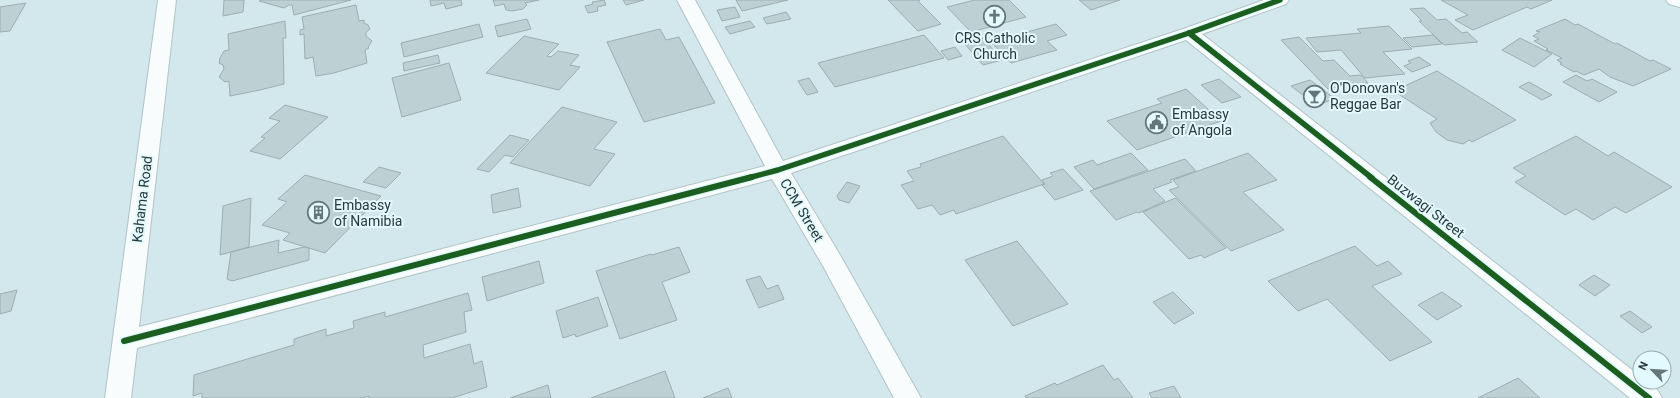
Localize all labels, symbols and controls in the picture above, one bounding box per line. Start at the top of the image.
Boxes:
church icon: CRS Catholic Church [982,3,1008,29]
place label: CRS Catholic Church [955,30,1035,62]
place label: O'Donovan's Reggae Bar [1330,80,1405,112]
bar icon: O'Donovan's Reggae Bar [1301,83,1327,109]
place label: Embassy of Angola [1172,106,1232,138]
public building icon: Embassy of Angola [1143,109,1169,135]
street label: Kahama Road [129,155,155,243]
street label: Buzwagi Street [1384,171,1468,241]
street label: CCM Street [777,176,827,245]
place label: Embassy of Namibia [334,197,403,229]
building icon: Embassy of Namibia [306,200,332,226]
north arrow [1632,350,1672,390]
text: N [1636,360,1651,372]

